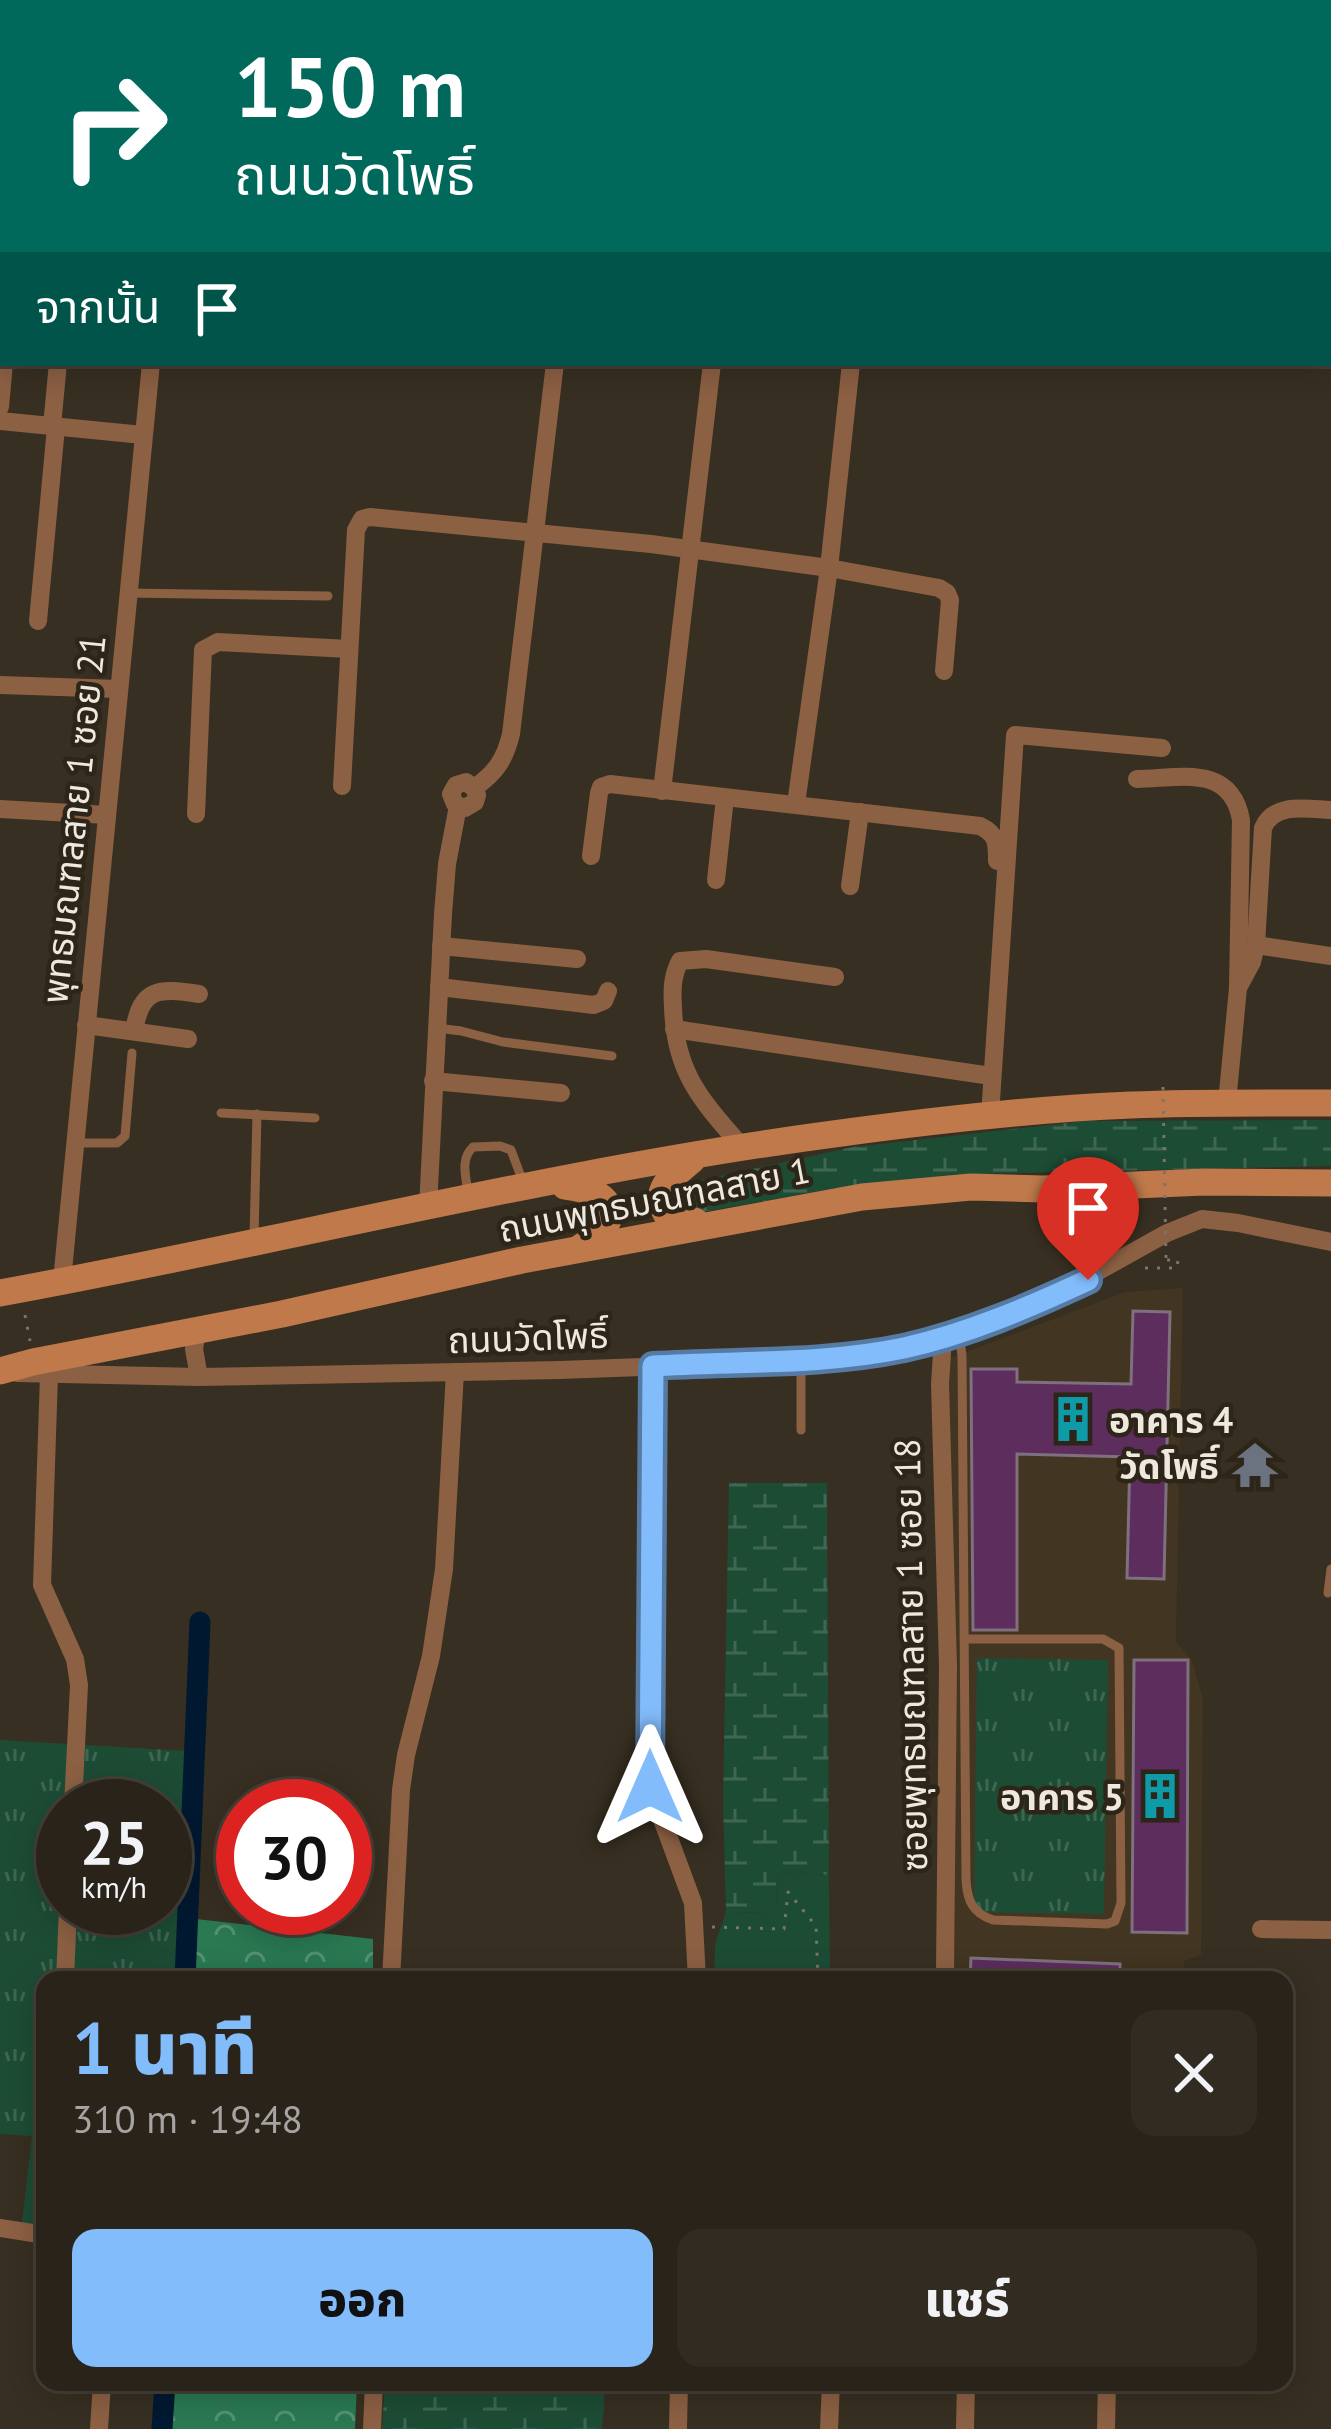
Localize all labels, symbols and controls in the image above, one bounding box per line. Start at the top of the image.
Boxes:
text: 150 m [234,31,466,140]
icon: right [36,48,192,204]
text: ถนนวัดโพธิ์ [234,139,475,209]
icon: arrive [184,276,250,342]
text: จากนั้น [36,277,160,335]
street label: พุทธมณฑลสาย 1 ซอย 21 [30,632,116,1006]
street label: ถนนพุทธมณฑลสาย 1 [494,1146,814,1252]
pin [1037,1157,1139,1280]
icon: arrive [1055,1175,1121,1241]
street label: ถนนวัดโพธิ์ [447,1311,610,1363]
building icon: อาคาร 4 [1048,1394,1098,1444]
place label: อาคาร 4 [1109,1396,1233,1443]
street label: ซอยพุทธมณฑลสาย 1 ซอย 18 [883,1438,937,1872]
temple icon: วัดโพธิ์ [1230,1440,1280,1490]
place label: วัดโพธิ์ [1119,1442,1221,1489]
position arrow [587,1724,713,1850]
building icon: อาคาร 5 [1135,1771,1185,1821]
place label: อาคาร 5 [1000,1773,1124,1820]
speed limit sign: 30 [216,1779,372,1935]
text: 25 [80,1803,148,1881]
text: km/h [81,1867,147,1906]
text: 1 นาที [72,2001,257,2094]
button: close [1131,2010,1257,2136]
text: 310 m · 19:48 [72,2093,303,2144]
button: ออก [72,2229,653,2367]
button: แชร์ [677,2229,1257,2367]

